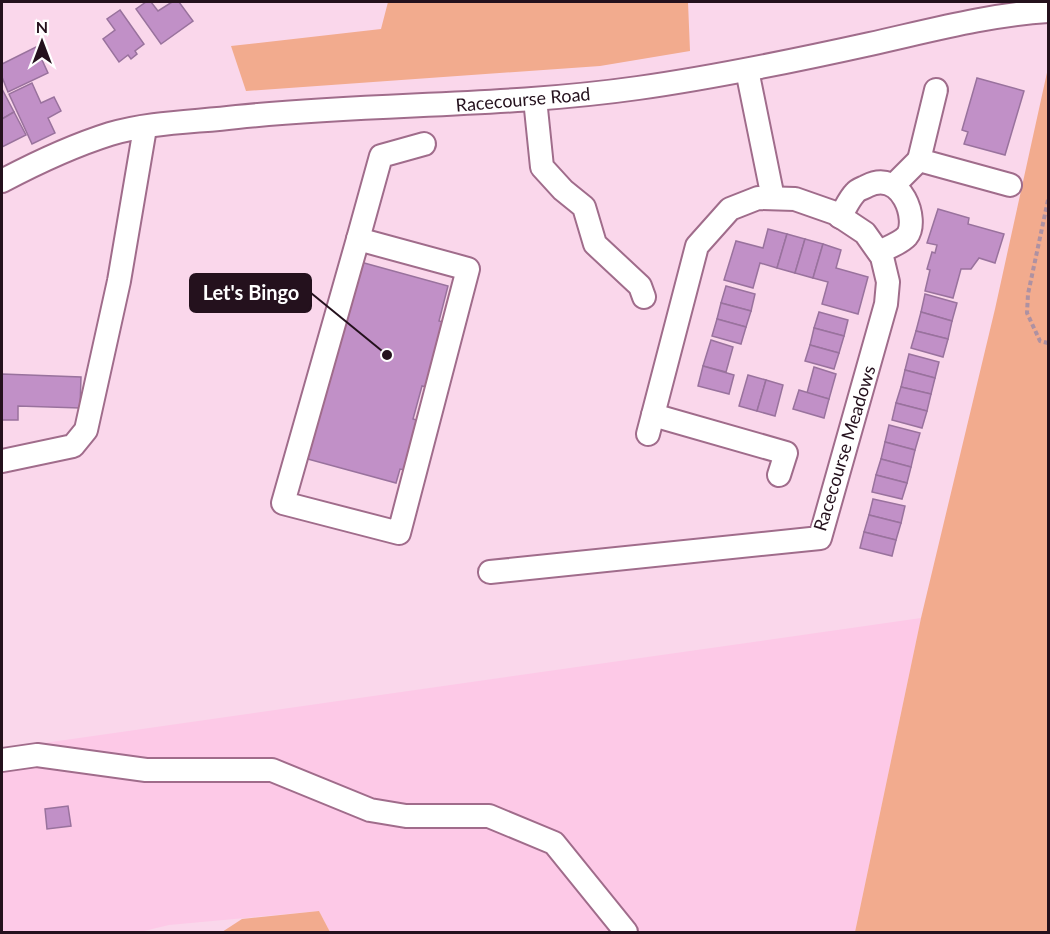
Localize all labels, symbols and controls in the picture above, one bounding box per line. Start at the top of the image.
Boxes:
north arrow [12,12,72,72]
text: N [36,17,48,36]
street label: Racecourse Road [455,82,591,116]
callout: Let's Bingo [190,274,311,312]
text: Let's Bingo [203,280,299,304]
street label: Racecourse Meadows [808,362,880,533]

